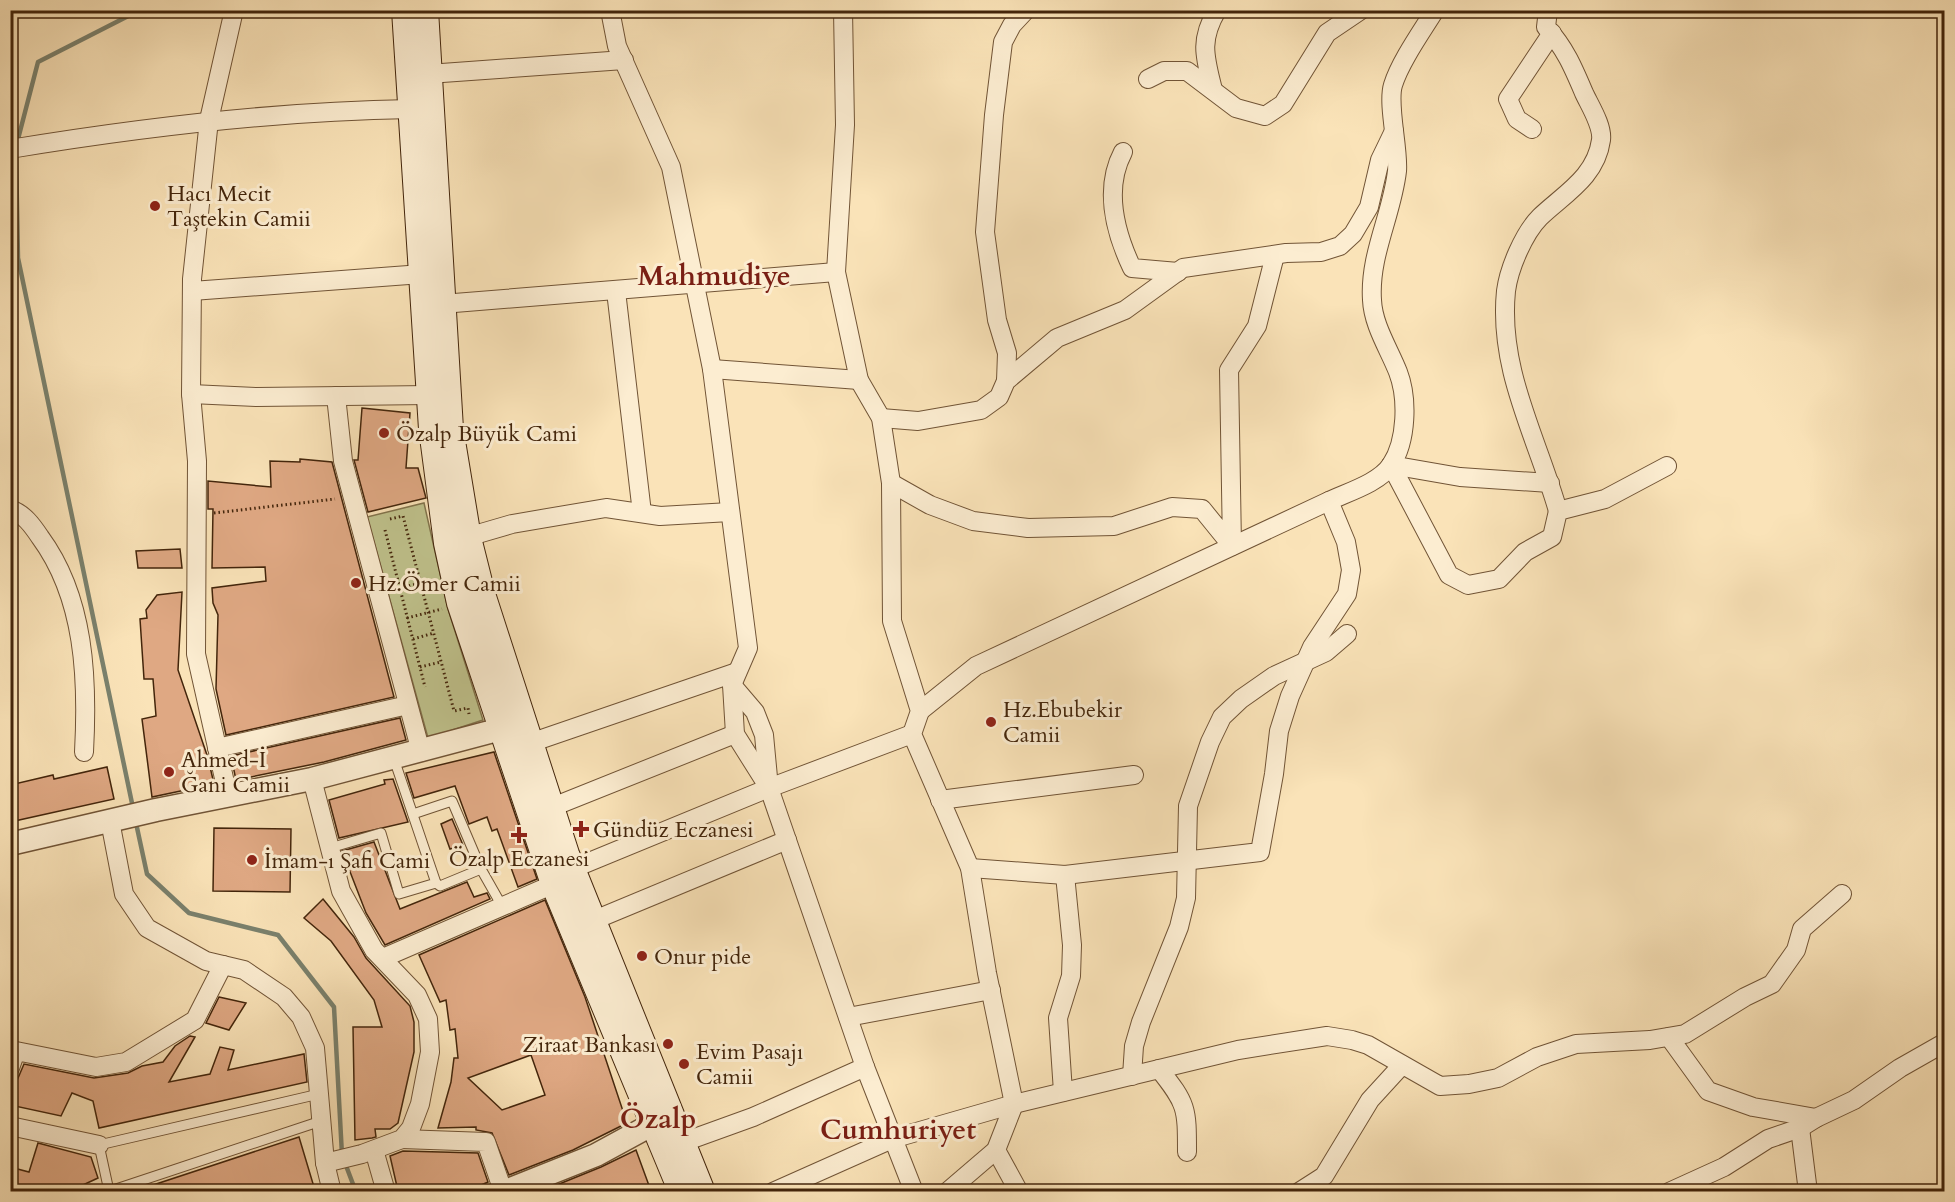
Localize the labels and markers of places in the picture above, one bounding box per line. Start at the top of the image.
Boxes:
place label: Hacı Mecit Taştekin Camii [167,179,311,234]
marker: Hacı Mecit Taştekin Camii [148,199,162,213]
place label: Özalp Büyük Cami [396,419,577,449]
marker: Özalp Büyük Cami [377,426,391,440]
place label: Hz.Ömer Camii [368,569,521,599]
marker: Hz.Ömer Camii [349,576,363,590]
place label: Hz.Ebubekir Camii [1003,695,1123,750]
marker: Hz.Ebubekir Camii [984,715,998,729]
place label: Ahmed-İ Ğani Camii [181,745,290,800]
marker: Ahmed-İ Ğani Camii [162,765,176,779]
place label: Gündüz Eczanesi [593,815,753,845]
marker: Gündüz Eczanesi [574,822,588,836]
marker: Özalp Eczanesi [512,828,526,842]
place label: Özalp Eczanesi [449,844,589,874]
place label: İmam-ı Şafi Cami [264,846,430,876]
marker: İmam-ı Şafi Cami [245,853,259,867]
place label: Onur pide [654,942,751,972]
marker: Onur pide [635,949,649,963]
place label: Ziraat Bankası [522,1030,656,1060]
marker: Ziraat Bankası [661,1037,675,1051]
place label: Evim Pasajı Camii [696,1037,803,1092]
marker: Evim Pasajı Camii [677,1057,691,1071]

